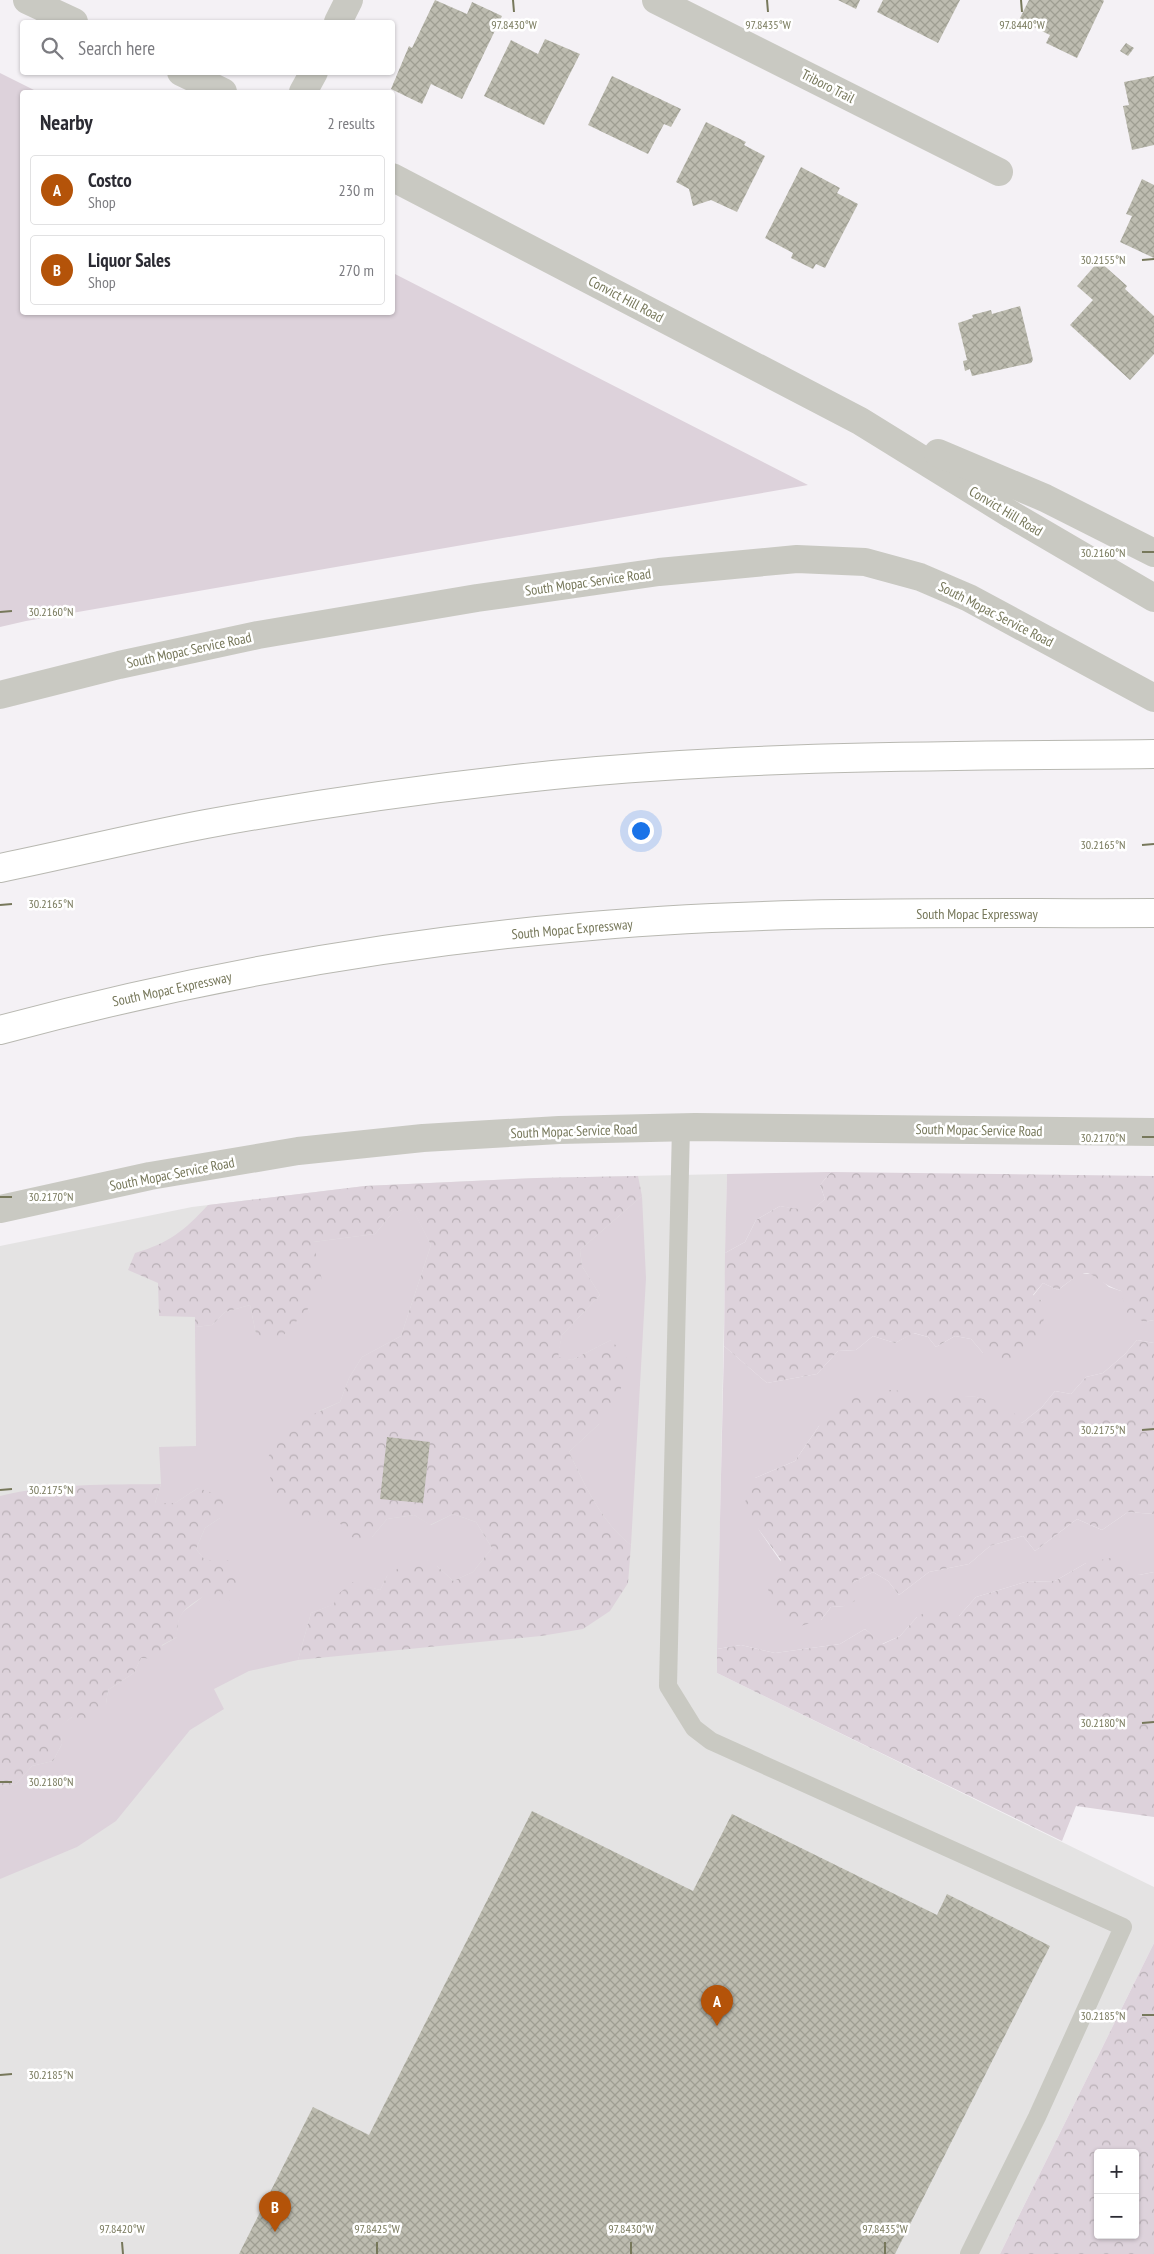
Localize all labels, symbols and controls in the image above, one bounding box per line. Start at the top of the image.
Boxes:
text: 97.8430°W [491,17,537,32]
text: 97.8435°W [745,17,791,32]
text: 97.8440°W [999,17,1045,32]
search box [20,20,395,75]
icon: search [38,34,66,62]
text: Search here [78,36,155,60]
street label: Triboro Trail [798,65,858,107]
text: Nearby [40,109,93,136]
text: 2 results [328,113,375,133]
text: Costco [88,168,132,192]
text: A [53,180,61,200]
text: 230 m [339,180,374,200]
text: Shop [88,192,116,212]
text: Liquor Sales [88,248,171,272]
text: 30.2155°N [1080,252,1126,267]
text: B [53,260,61,280]
text: 270 m [339,260,374,280]
text: Shop [88,272,116,292]
street label: Convict Hill Road [585,272,667,326]
street label: Convict Hill Road [966,482,1046,540]
text: 30.2160°N [1080,545,1126,560]
street label: South Mopac Service Road [524,564,652,600]
street label: South Mopac Service Road [935,577,1057,651]
text: 30.2160°N [28,604,74,619]
street label: South Mopac Service Road [125,628,253,672]
your location [628,818,654,844]
text: 30.2165°N [1080,837,1126,852]
text: 30.2165°N [28,896,74,911]
street label: South Mopac Expressway [916,905,1038,923]
street label: South Mopac Expressway [511,915,634,943]
street label: South Mopac Expressway [111,967,234,1010]
street label: South Mopac Service Road [510,1120,638,1142]
street label: South Mopac Service Road [915,1120,1043,1140]
text: 30.2170°N [1080,1130,1126,1145]
street label: South Mopac Service Road [108,1153,236,1195]
text: 30.2170°N [28,1189,74,1204]
text: 30.2175°N [1080,1422,1126,1437]
text: 30.2175°N [28,1482,74,1497]
text: 30.2180°N [1080,1715,1126,1730]
text: 30.2180°N [28,1774,74,1789]
pin: A [701,1985,733,2026]
text: 30.2185°N [1080,2008,1126,2023]
text: 30.2185°N [28,2067,74,2082]
map controls [1094,2149,1139,2239]
button: + [1094,2149,1139,2194]
pin: B [259,2191,291,2232]
button: − [1094,2194,1139,2239]
text: 97.8420°W [99,2221,145,2236]
text: 97.8425°W [354,2221,400,2236]
text: 97.8430°W [608,2221,654,2236]
text: 97.8435°W [862,2221,908,2236]

